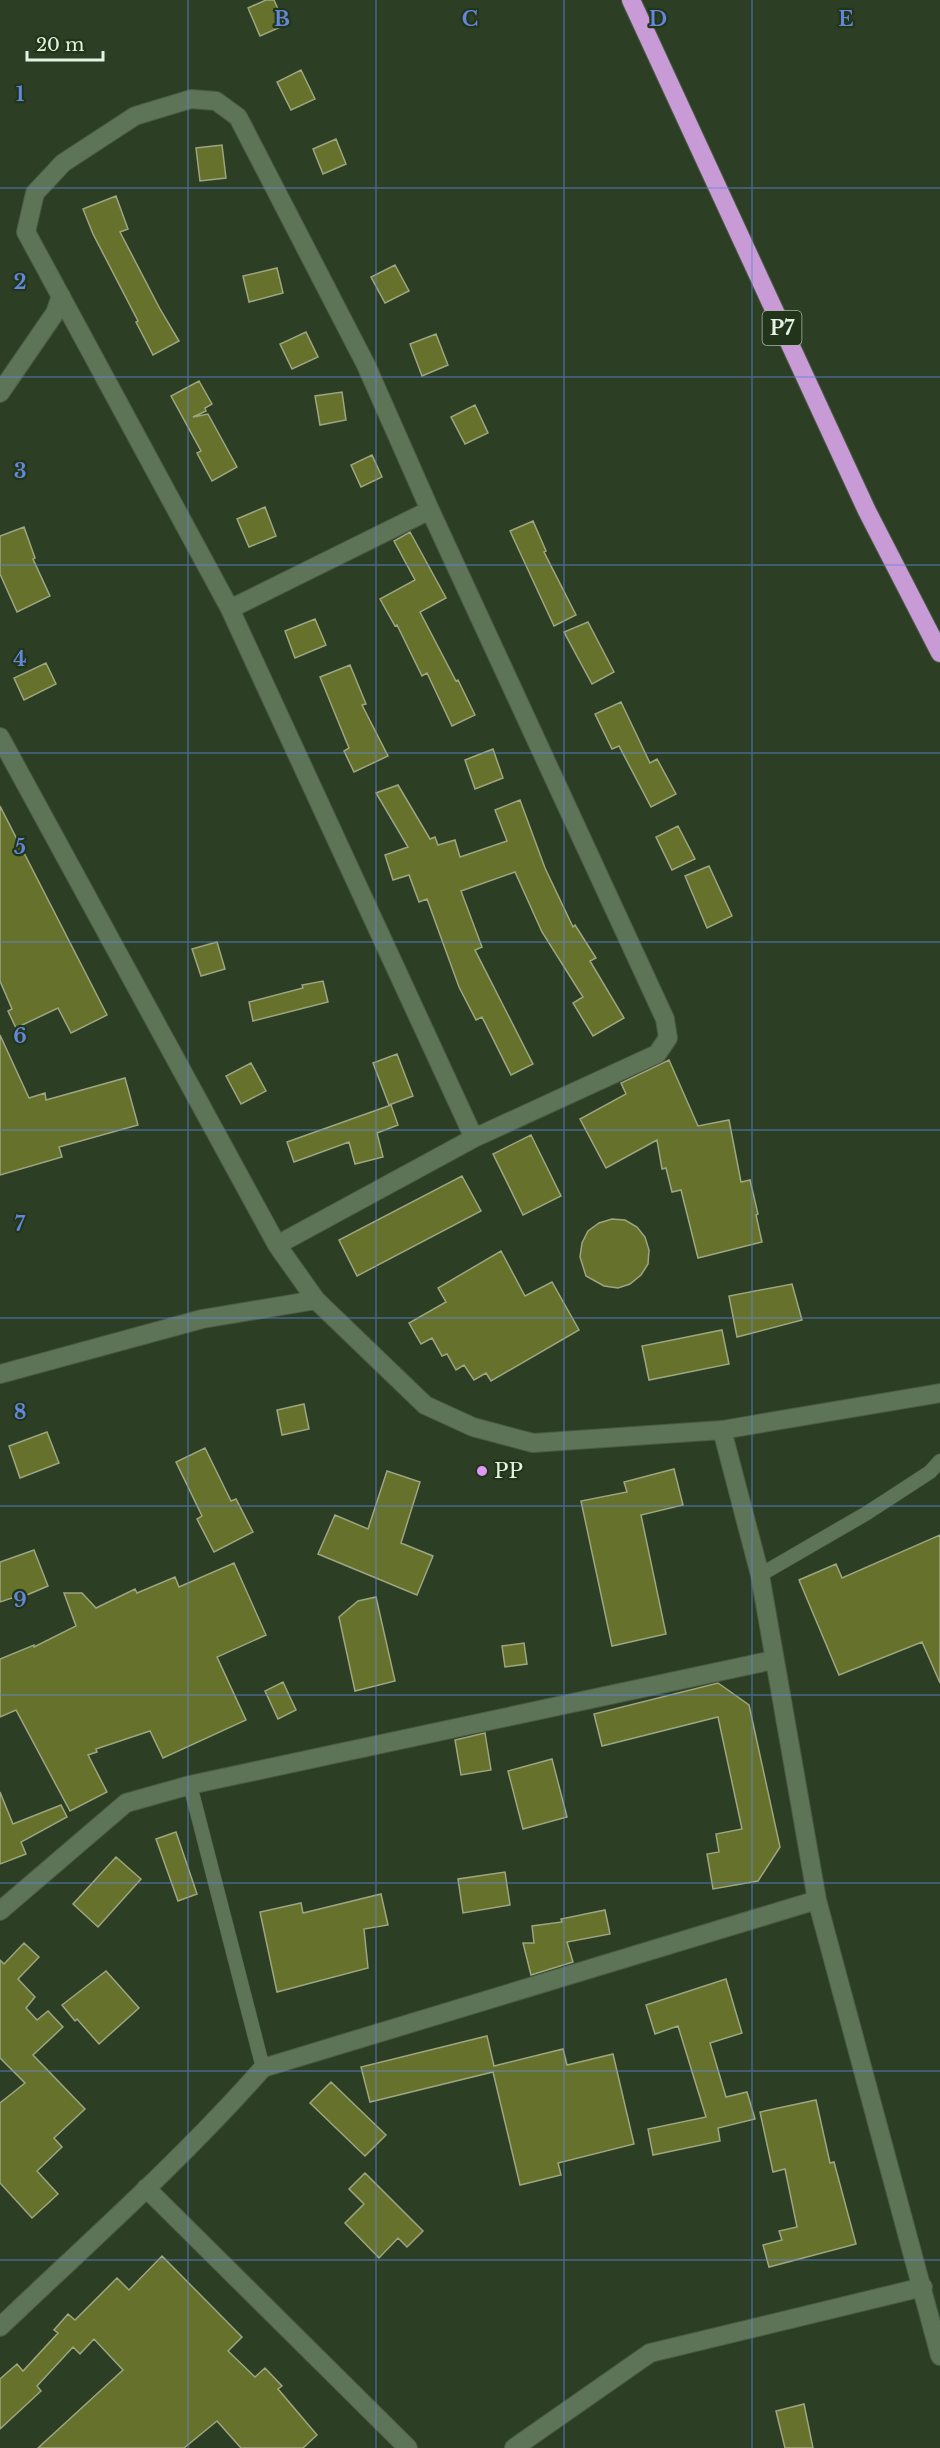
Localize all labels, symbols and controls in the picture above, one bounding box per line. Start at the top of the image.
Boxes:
text: B [274,7,290,31]
text: C [462,7,478,31]
text: D [649,7,667,31]
text: E [838,7,854,31]
scale bar [27,24,104,62]
text: 20 m [36,34,84,56]
text: 1 [16,82,25,106]
text: 2 [13,270,27,294]
road number: P7 [762,311,802,345]
text: 3 [14,459,26,483]
text: 4 [13,647,27,671]
text: 5 [14,835,26,859]
text: 6 [13,1024,27,1048]
text: 7 [15,1212,26,1236]
text: 8 [14,1400,26,1424]
place label: PP [494,1458,523,1484]
marker: PP [475,1464,489,1478]
text: 9 [13,1588,27,1612]

